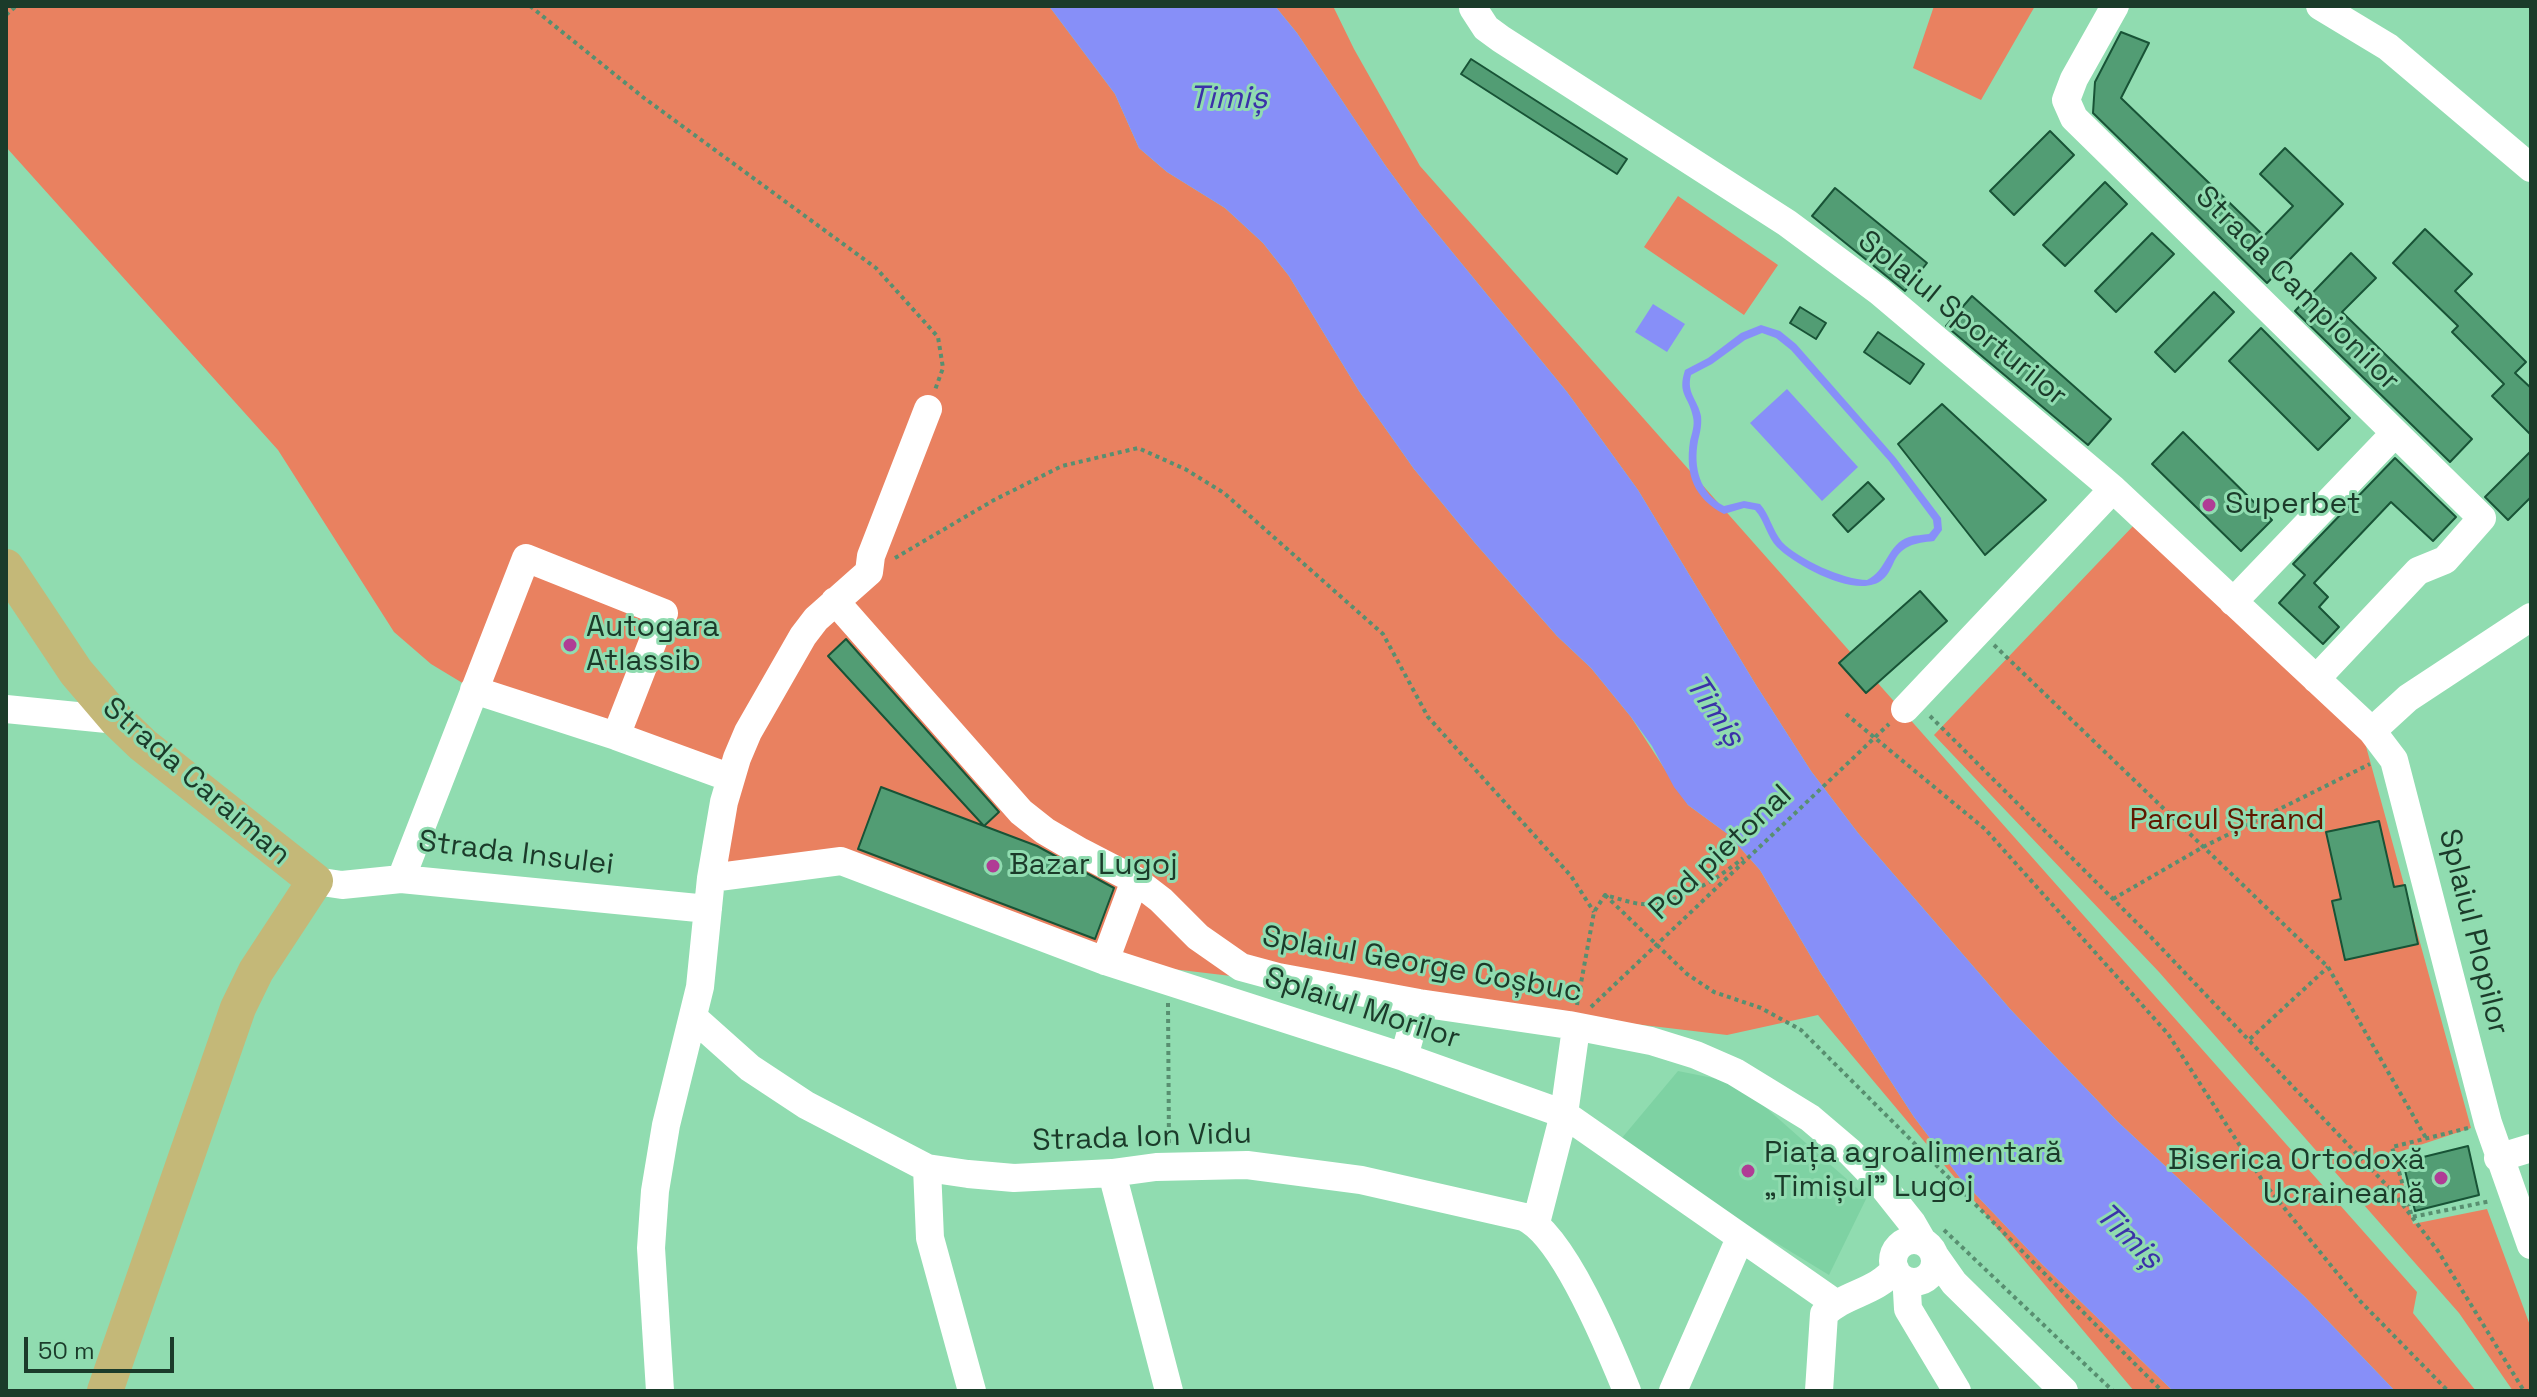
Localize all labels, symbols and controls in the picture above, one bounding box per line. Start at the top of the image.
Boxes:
water label: Timiș [1189,80,1267,118]
street label: Strada Campionilor [2187,179,2407,399]
street label: Splaiul Sporturilor [1850,224,2074,414]
place label: Superbet [2225,487,2360,523]
marker: Superbet [2200,496,2218,514]
place label: Autogara Atlassib [586,610,720,680]
marker: Autogara Atlassib [561,636,579,654]
water label: Timiș [1676,668,1752,754]
street label: Strada Caraiman [95,691,297,873]
street label: Pod pietonal [1642,778,1800,928]
park label: Parcul Ștrand [2129,803,2325,839]
street label: Strada Insulei [416,824,616,884]
street label: Splaiul Plopilor [2430,825,2516,1039]
place label: Bazar Lugoj [1009,848,1178,884]
marker: Bazar Lugoj [984,857,1002,875]
street label: Splaiul George Coșbuc [1259,919,1585,1011]
street label: Splaiul Morilor [1260,960,1464,1058]
street label: Strada Ion Vidu [1032,1116,1252,1160]
place label: Piața agroalimentară „Timișul” Lugoj [1764,1136,2062,1206]
place label: Biserica Ortodoxă Ucraineană [2168,1143,2425,1214]
marker: Piața agroalimentară „Timișul” Lugoj [1739,1162,1757,1180]
marker: Biserica Ortodoxă Ucraineană [2432,1169,2450,1187]
water label: Timiș [2086,1196,2170,1278]
scale bar [28,1321,178,1371]
text: 50 m [38,1335,95,1366]

